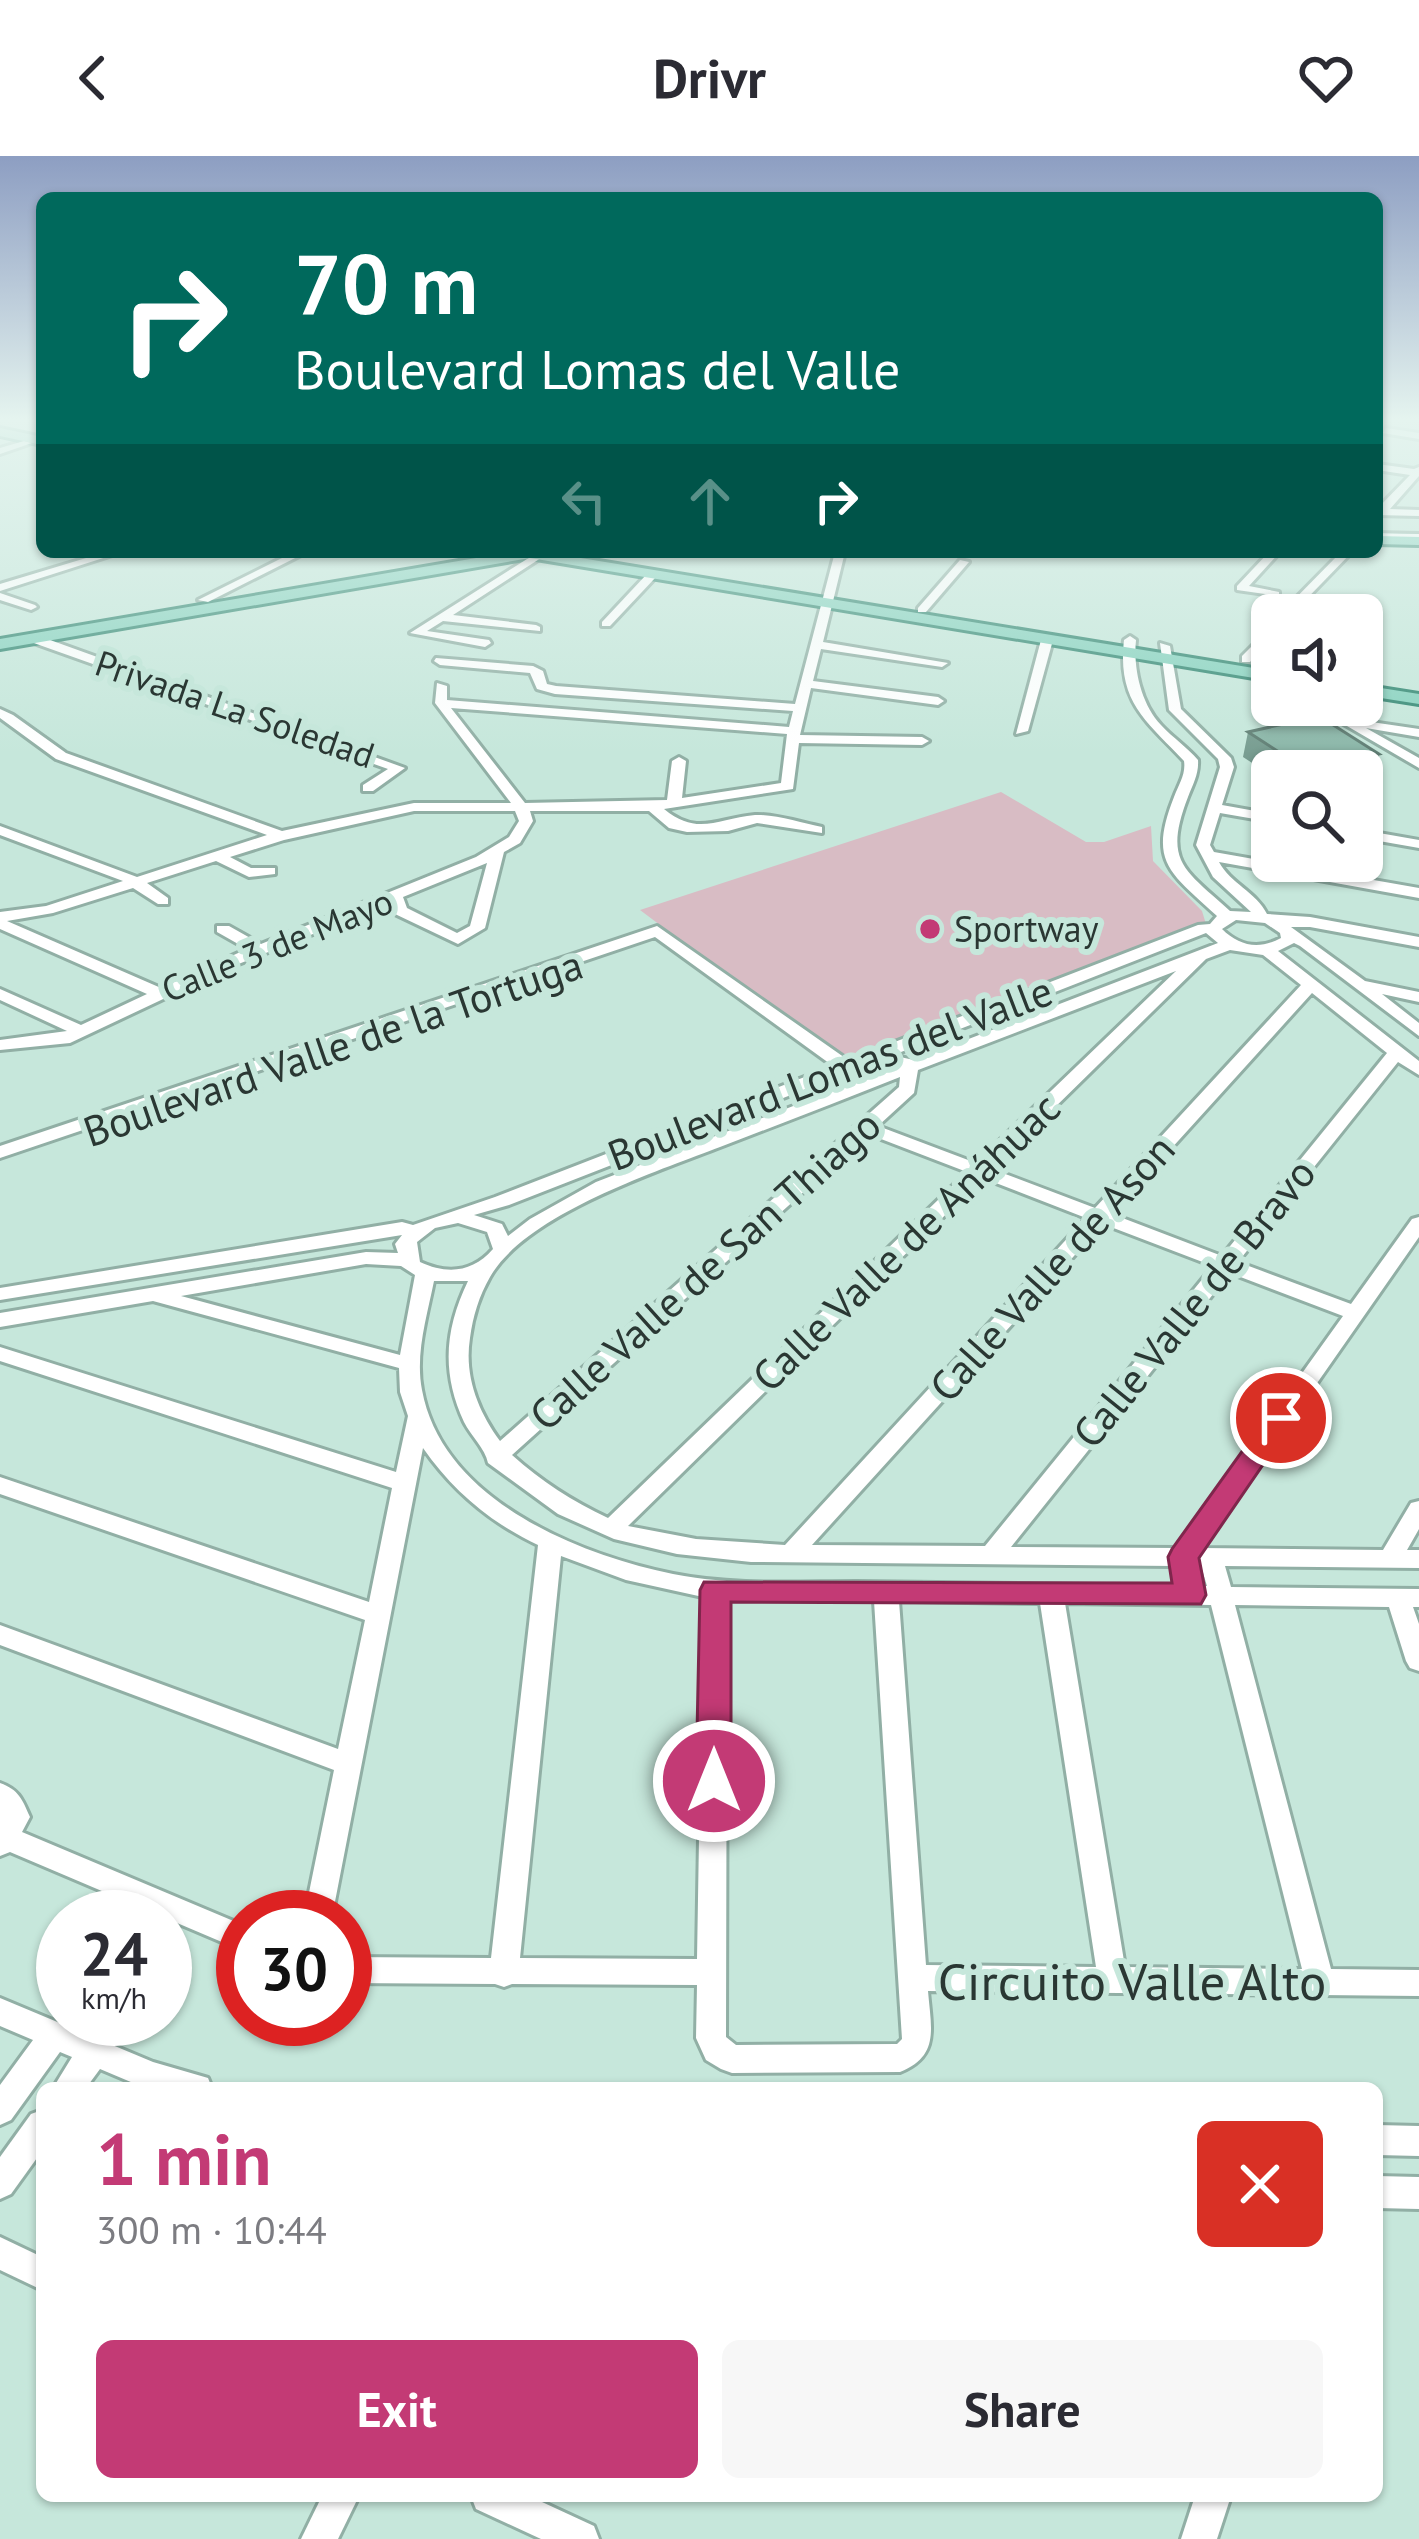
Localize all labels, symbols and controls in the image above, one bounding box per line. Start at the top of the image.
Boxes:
text: Drivr [653,43,766,113]
icon: back [60,45,126,111]
icon: heart [1293,45,1359,111]
text: 70 m [294,228,478,337]
icon: right [96,240,252,396]
text: Boulevard Lomas del Valle [294,334,900,404]
icon: left [551,468,617,534]
icon: ahead [677,468,743,534]
icon: right [803,468,869,534]
map controls [1251,594,1383,882]
button: sound [1251,594,1383,726]
street label: Privada La Soledad [89,639,381,778]
button: search [1251,750,1383,882]
street label: Calle 3 de Mayo [154,877,399,1012]
place label: Sportway [954,905,1099,952]
marker: Sportway [917,916,943,942]
street label: Boulevard Valle de la Tortuga [76,936,590,1159]
street label: Boulevard Lomas del Valle [600,962,1060,1183]
street label: Calle Valle de Anáhuac [740,1080,1071,1403]
street label: Calle Valle de San Thiago [517,1097,892,1442]
street label: Calle Valle de Ason [917,1123,1186,1413]
street label: Calle Valle de Bravo [1060,1147,1327,1459]
pin [1230,1367,1332,1469]
icon: arrive [1248,1385,1314,1451]
position arrow [651,1718,777,1844]
speed limit sign: 30 [216,1890,372,2046]
text: 24 [80,1914,148,1992]
street label: Circuito Valle Alto [938,1948,1326,2014]
text: km/h [81,1978,147,2017]
text: 1 min [96,2112,272,2205]
button: close [1197,2121,1323,2247]
text: 300 m · 10:44 [96,2204,327,2255]
button: Exit [96,2340,698,2478]
button: Share [722,2340,1323,2478]

